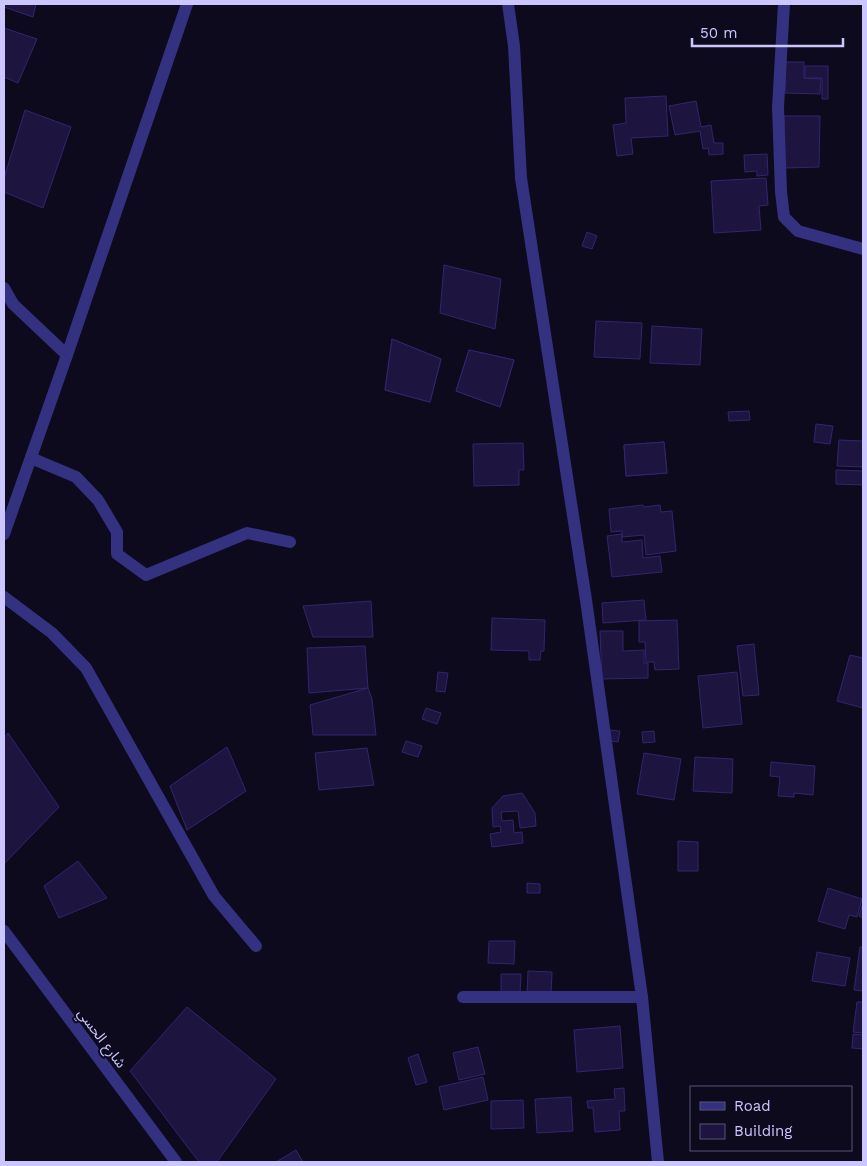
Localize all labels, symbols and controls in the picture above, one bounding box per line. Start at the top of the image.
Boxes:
scale bar [692,15,843,47]
text: 50 m [700,24,737,42]
street label: شارع الحسي [72,1005,130,1073]
legend [690,1086,852,1151]
text: Road [734,1097,771,1115]
text: Building [734,1122,792,1140]

